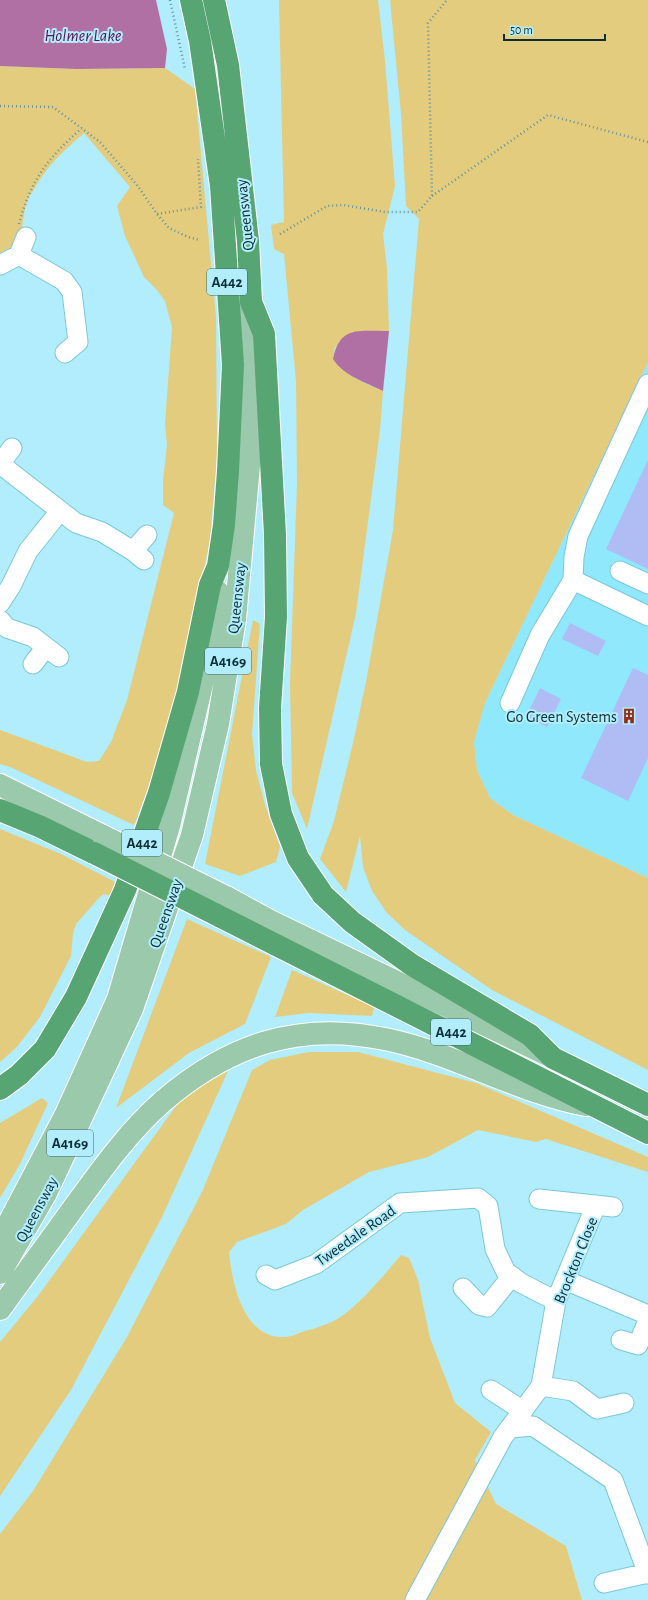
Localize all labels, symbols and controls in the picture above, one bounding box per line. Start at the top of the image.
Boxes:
scale bar [504,16,605,42]
text: 50 m [510,24,533,36]
water label: Holmer Lake [45,27,121,44]
street label: Queensway [233,178,258,251]
road number: A442 [207,269,247,295]
street label: Queensway [225,561,250,635]
road number: A4169 [205,648,251,674]
building icon: Go Green Systems [620,707,638,725]
place label: Go Green Systems [506,709,617,726]
road number: A442 [122,830,162,856]
street label: Queensway [147,877,186,950]
road number: A442 [431,1019,471,1045]
road number: A4169 [47,1130,93,1156]
street label: Queensway [13,1174,62,1245]
street label: Tweedale Road [313,1202,398,1269]
street label: Brockton Close [551,1215,601,1306]

